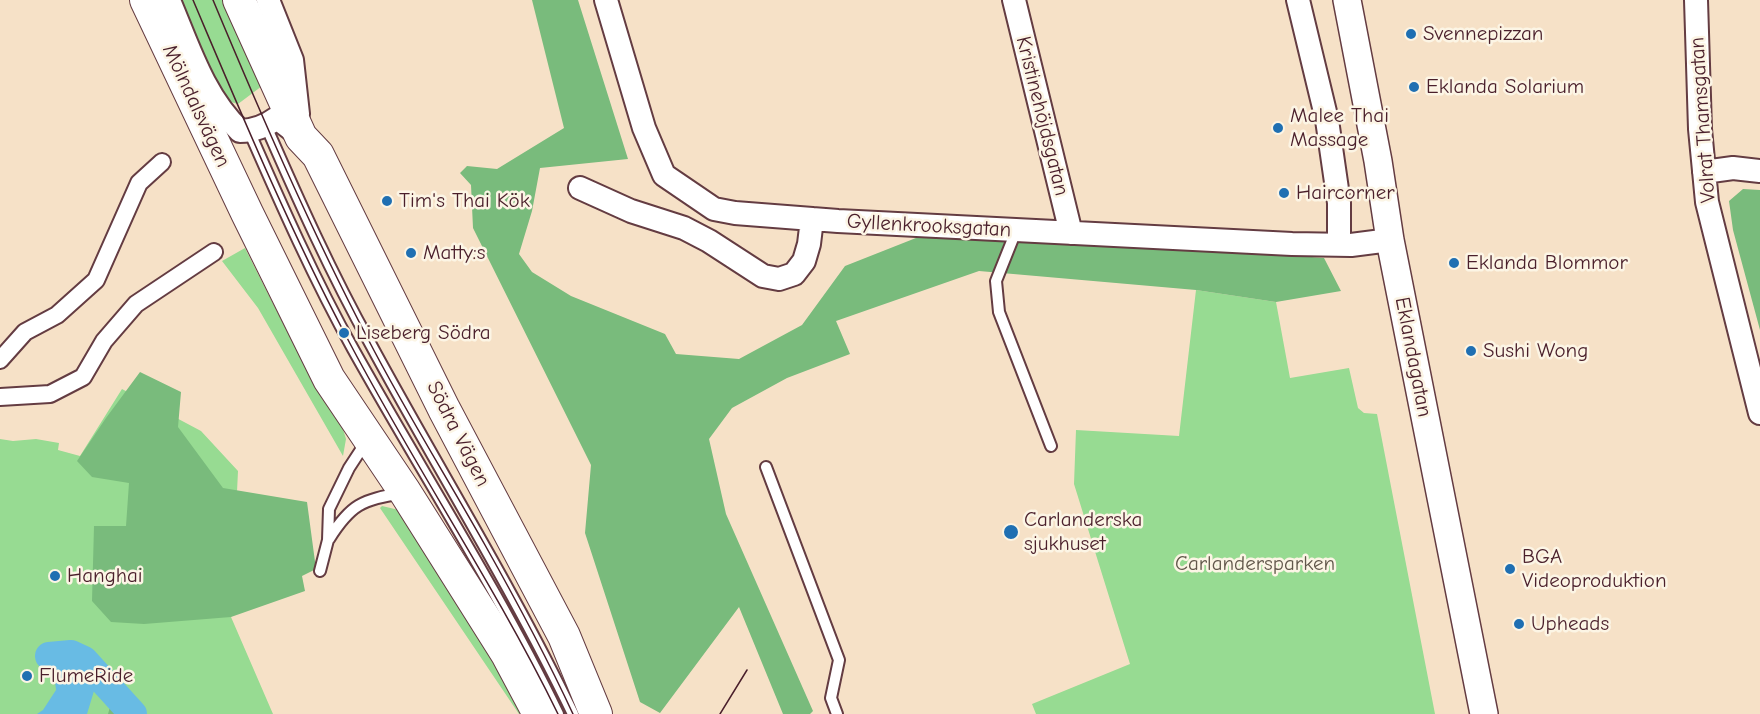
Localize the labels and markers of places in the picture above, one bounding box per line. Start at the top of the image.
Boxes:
place label: Svennepizzan [1423,21,1543,47]
marker: Svennepizzan [1404,27,1418,41]
place label: Eklanda Solarium [1426,74,1584,100]
marker: Eklanda Solarium [1407,80,1421,94]
place label: Malee Thai Massage [1290,103,1389,153]
marker: Malee Thai Massage [1271,121,1285,135]
place label: Haircorner [1296,180,1395,206]
marker: Haircorner [1277,186,1291,200]
place label: Tim's Thai Kök [399,188,530,214]
marker: Tim's Thai Kök [380,194,394,208]
place label: Matty:s [423,240,485,266]
marker: Matty:s [404,246,418,260]
place label: Eklanda Blommor [1466,250,1628,276]
marker: Eklanda Blommor [1447,256,1461,270]
place label: Liseberg Södra [356,320,491,346]
marker: Liseberg Södra [337,326,351,340]
place label: Sushi Wong [1483,338,1588,364]
marker: Sushi Wong [1464,344,1478,358]
place label: Carlanderska sjukhuset [1024,507,1142,557]
marker: Carlanderska sjukhuset [1002,523,1020,541]
place label: BGA Videoproduktion [1522,544,1667,594]
marker: BGA Videoproduktion [1503,562,1517,576]
place label: Hanghai [67,563,143,589]
marker: Hanghai [48,569,62,583]
place label: Upheads [1531,611,1609,637]
marker: Upheads [1512,617,1526,631]
place label: FlumeRide [39,663,133,689]
marker: FlumeRide [20,669,34,683]

